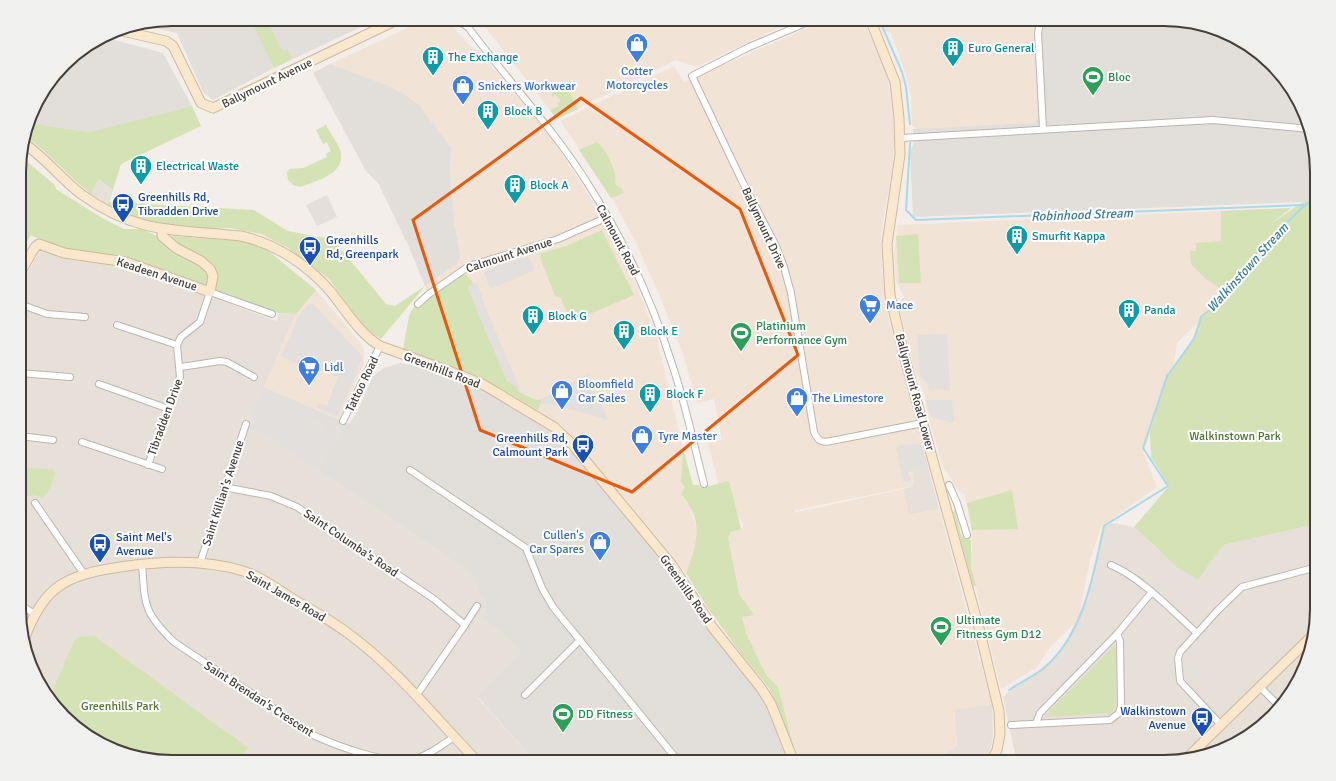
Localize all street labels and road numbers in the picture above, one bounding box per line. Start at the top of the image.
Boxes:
street label: Ballymount Avenue [219,55,315,112]
street label: Ballymount Drive [738,185,789,271]
street label: Calmount Road [593,202,643,278]
street label: Calmount Avenue [464,234,554,277]
street label: Keadeen Avenue [115,254,199,295]
street label: Ballymount Road Lower [892,332,938,453]
street label: Greenhills Road [401,349,482,392]
street label: Tattoo Road [343,354,382,415]
street label: Tibradden Drive [145,377,186,458]
street label: Saint Killian's Avenue [199,438,248,548]
street label: Saint Columba's Road [301,506,401,581]
street label: Greenhills Road [656,552,715,627]
street label: Saint James Road [243,568,328,625]
street label: Saint Brendan's Crescent [201,658,316,740]

